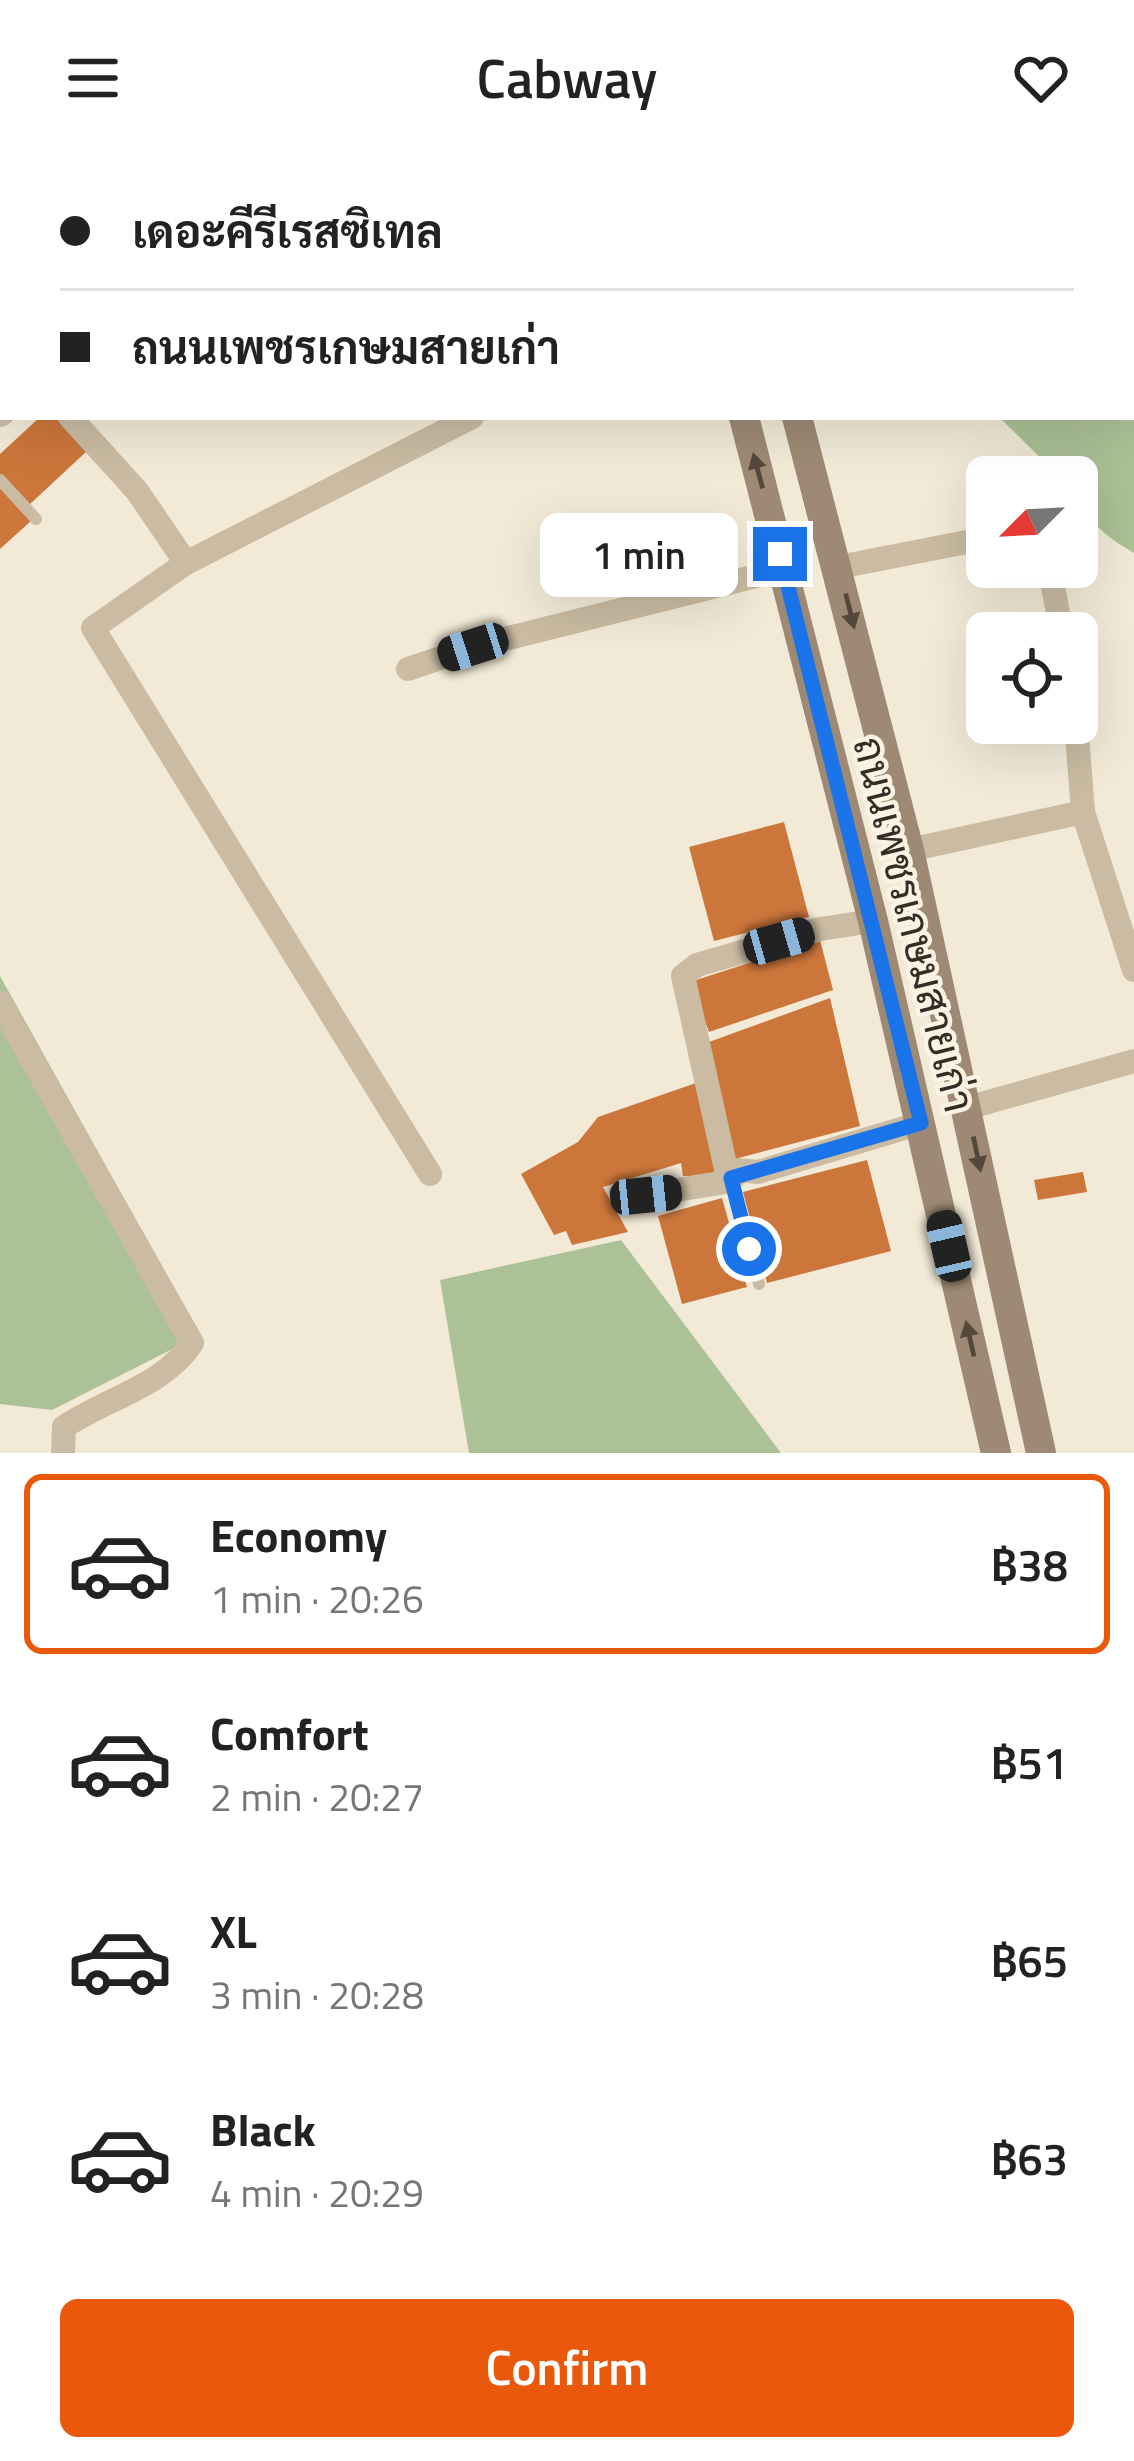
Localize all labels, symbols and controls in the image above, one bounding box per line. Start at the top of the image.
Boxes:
text: Cabway [477,37,657,119]
icon: menu [60,45,126,111]
icon: heart [1008,45,1074,111]
text: เดอะคีรีเรสซิเทล [132,197,443,265]
text: ถนนเพชรเกษมสายเก่า [132,313,560,381]
one-way arrow [748,452,767,489]
north arrow [966,456,1098,588]
map controls [966,456,1098,744]
callout: 1 min [540,512,738,596]
text: 1 min [592,525,686,584]
route end [753,527,807,581]
one-way arrow [841,593,860,630]
button: locate [966,612,1098,744]
car [433,619,513,675]
street label: ถนนเพชรเกษมสายเก่า [837,730,993,1118]
car [739,914,819,968]
one-way arrow [968,1136,987,1174]
car [608,1173,684,1217]
car [923,1207,975,1285]
route start [722,1222,776,1276]
one-way arrow [960,1319,979,1357]
text: Economy [210,1501,387,1569]
icon: car [66,1510,174,1618]
text: ฿38 [991,1530,1068,1598]
text: 1 min · 20:26 [210,1569,424,1628]
text: Comfort [210,1699,369,1767]
icon: car [66,1708,174,1816]
text: ฿51 [991,1728,1068,1796]
text: 2 min · 20:27 [210,1767,424,1826]
text: XL [210,1897,257,1965]
icon: car [66,1906,174,2014]
text: ฿65 [991,1926,1068,1994]
text: 3 min · 20:28 [210,1965,424,2024]
text: Black [210,2095,316,2163]
icon: car [66,2104,174,2212]
text: ฿63 [991,2124,1068,2192]
text: 4 min · 20:29 [210,2163,424,2222]
button: Confirm [60,2299,1074,2437]

